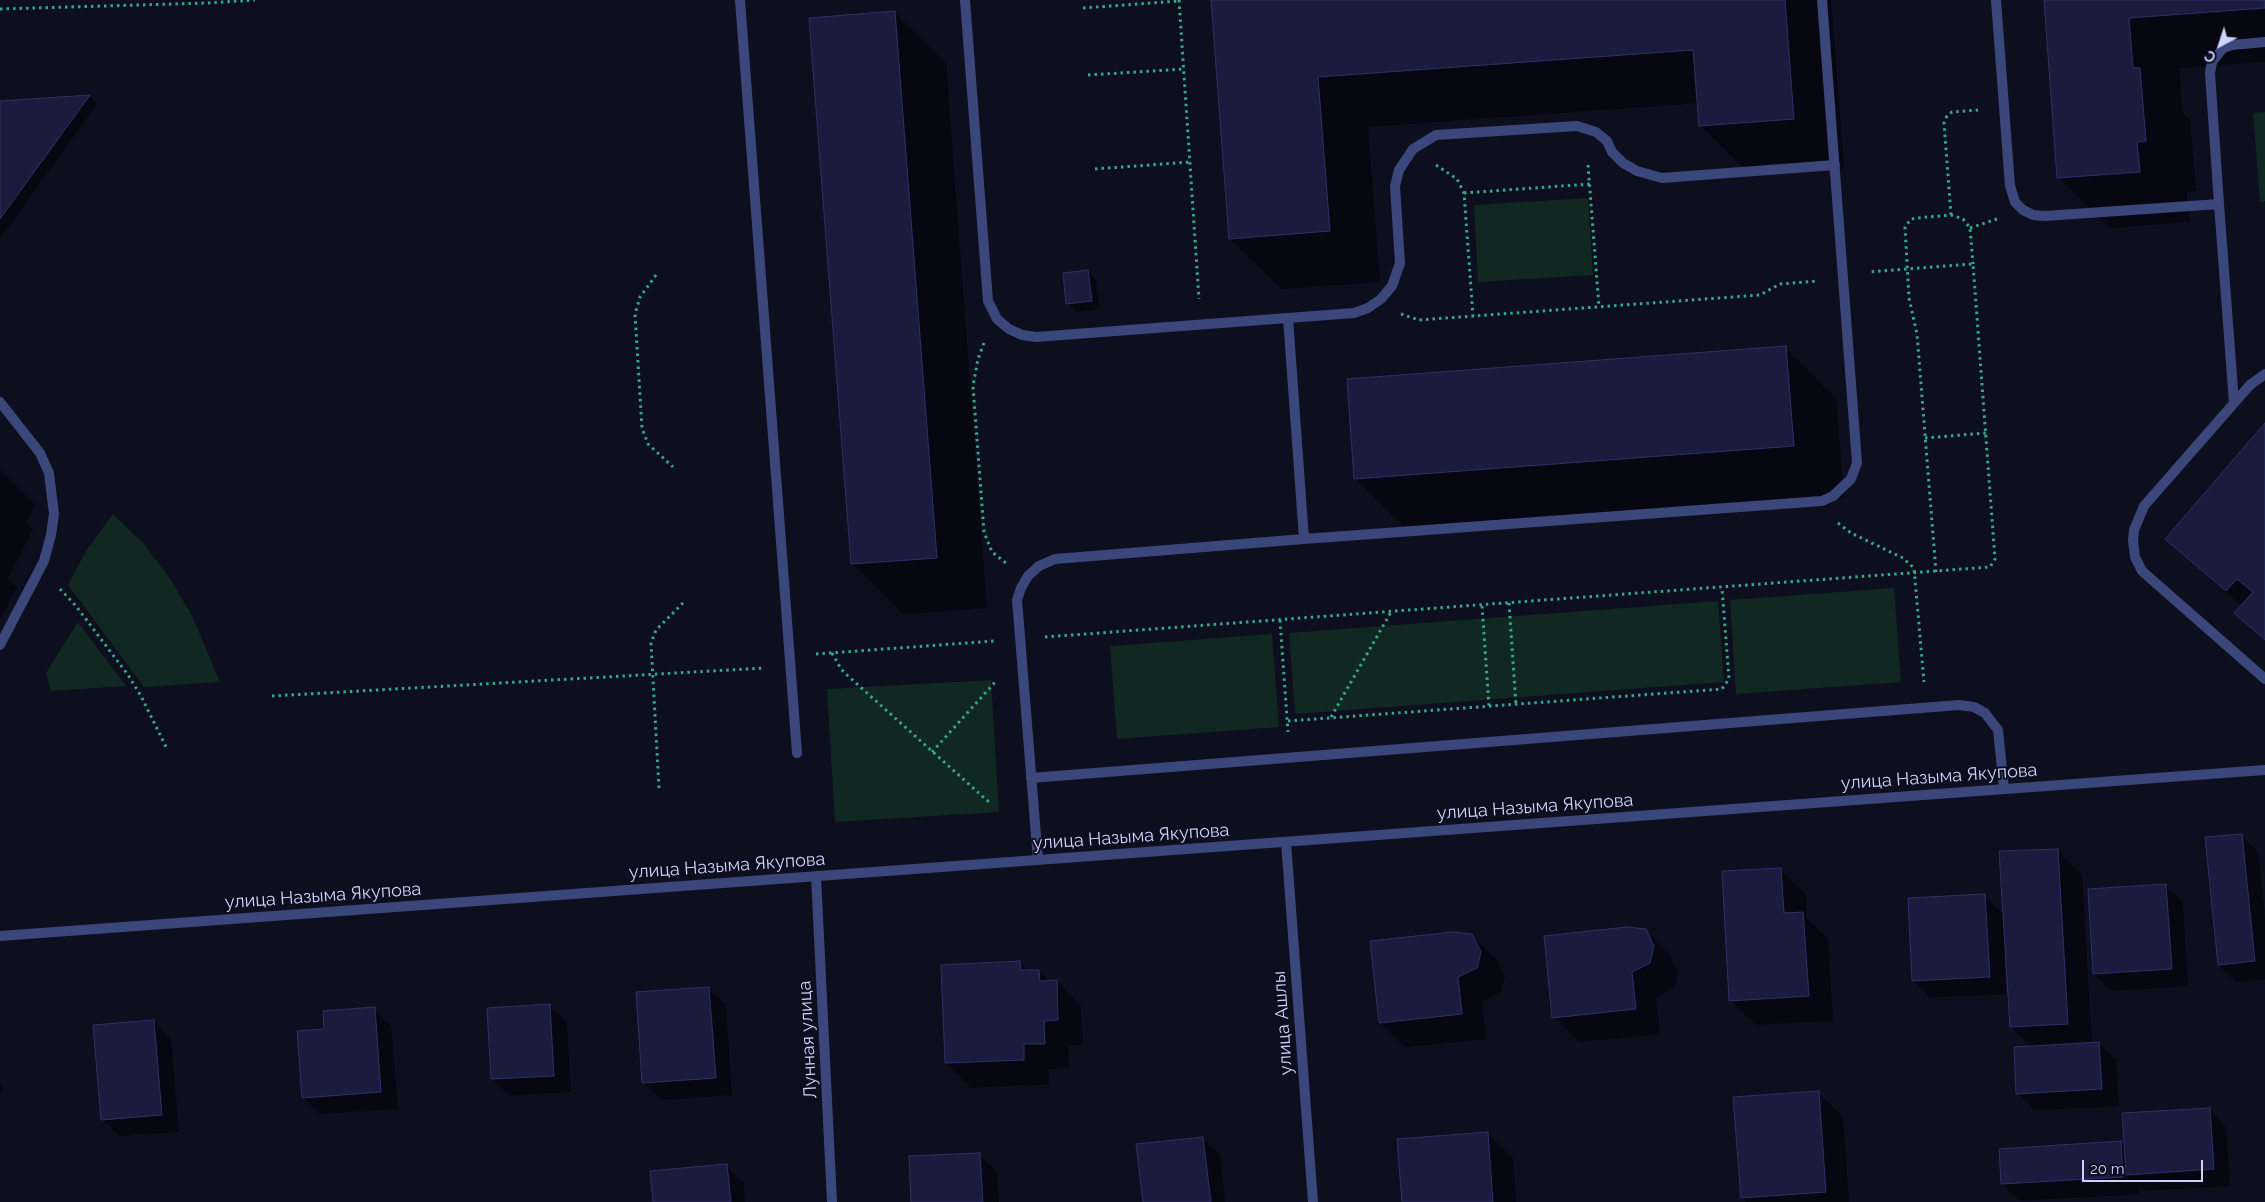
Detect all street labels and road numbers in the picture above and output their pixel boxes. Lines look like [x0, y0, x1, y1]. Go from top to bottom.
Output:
street label: улица Назыма Якупова [1840, 759, 2038, 795]
street label: улица Назыма Якупова [1436, 789, 1634, 825]
street label: улица Назыма Якупова [1032, 819, 1230, 855]
street label: улица Назыма Якупова [628, 848, 826, 884]
street label: улица Назыма Якупова [224, 878, 422, 914]
street label: улица Ашлы [1269, 970, 1297, 1076]
street label: Лунная улица [794, 980, 822, 1100]

